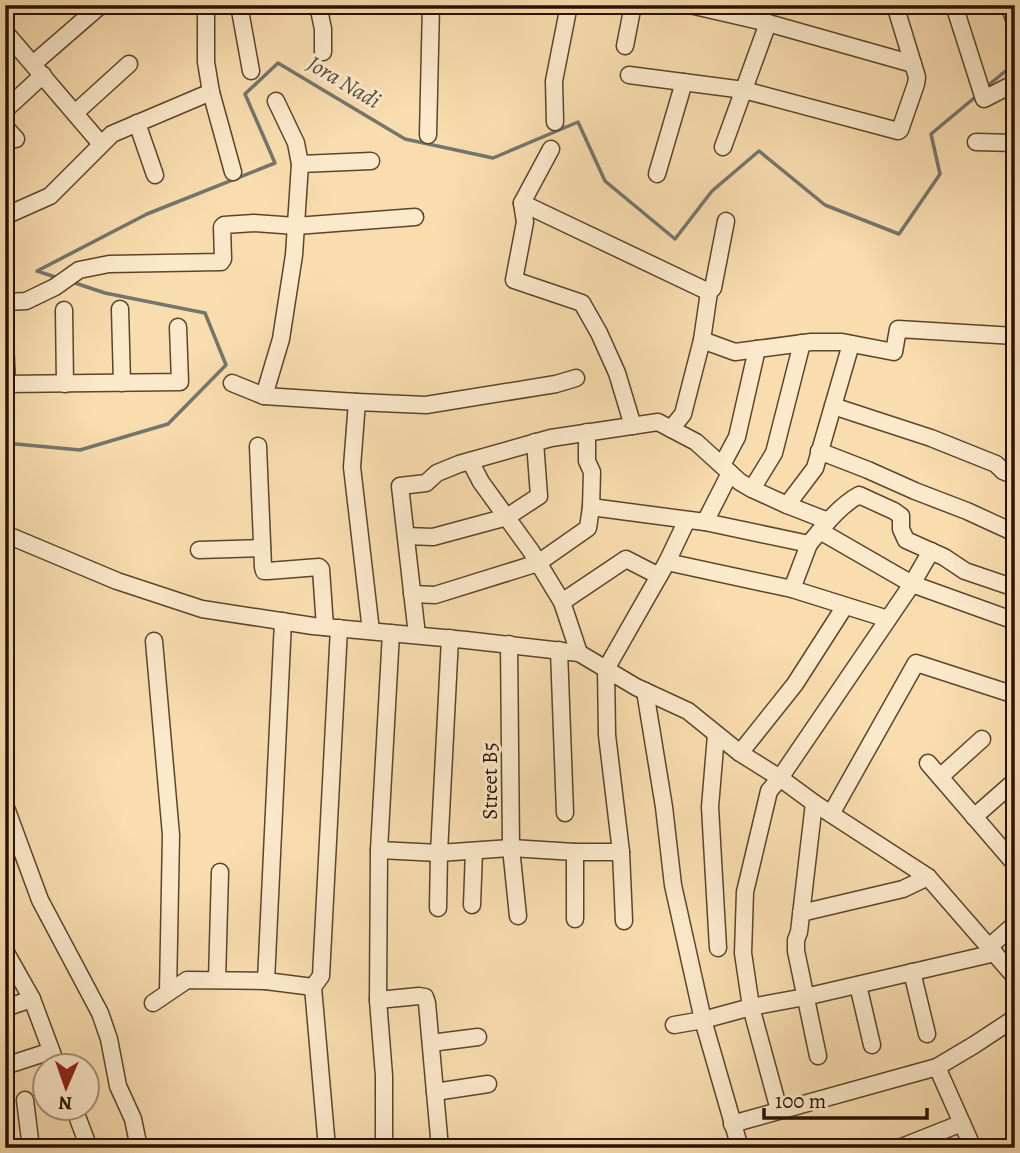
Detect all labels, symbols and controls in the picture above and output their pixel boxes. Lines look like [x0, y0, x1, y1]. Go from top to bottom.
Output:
water label: Jora Nadi [301, 47, 387, 116]
street label: Street B5 [476, 742, 504, 820]
north arrow [32, 1052, 102, 1122]
scale bar [764, 1076, 927, 1120]
text: 100 m [775, 1087, 826, 1115]
text: N [58, 1090, 73, 1116]

